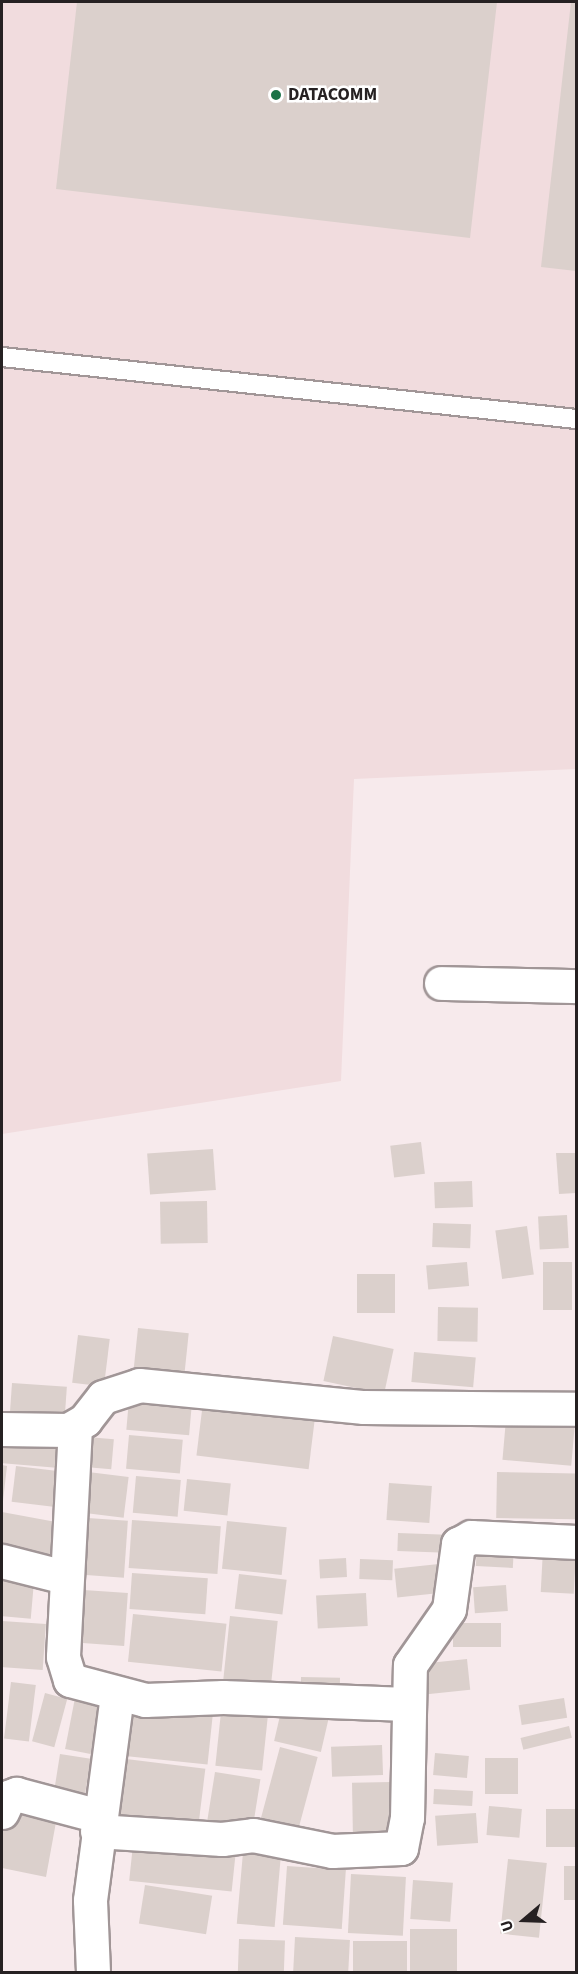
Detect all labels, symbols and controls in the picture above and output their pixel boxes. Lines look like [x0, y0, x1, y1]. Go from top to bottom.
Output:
place label: DATACOMM [288, 84, 377, 106]
marker: DATACOMM [269, 88, 283, 102]
north arrow [494, 1890, 554, 1950]
text: U [495, 1917, 519, 1934]

